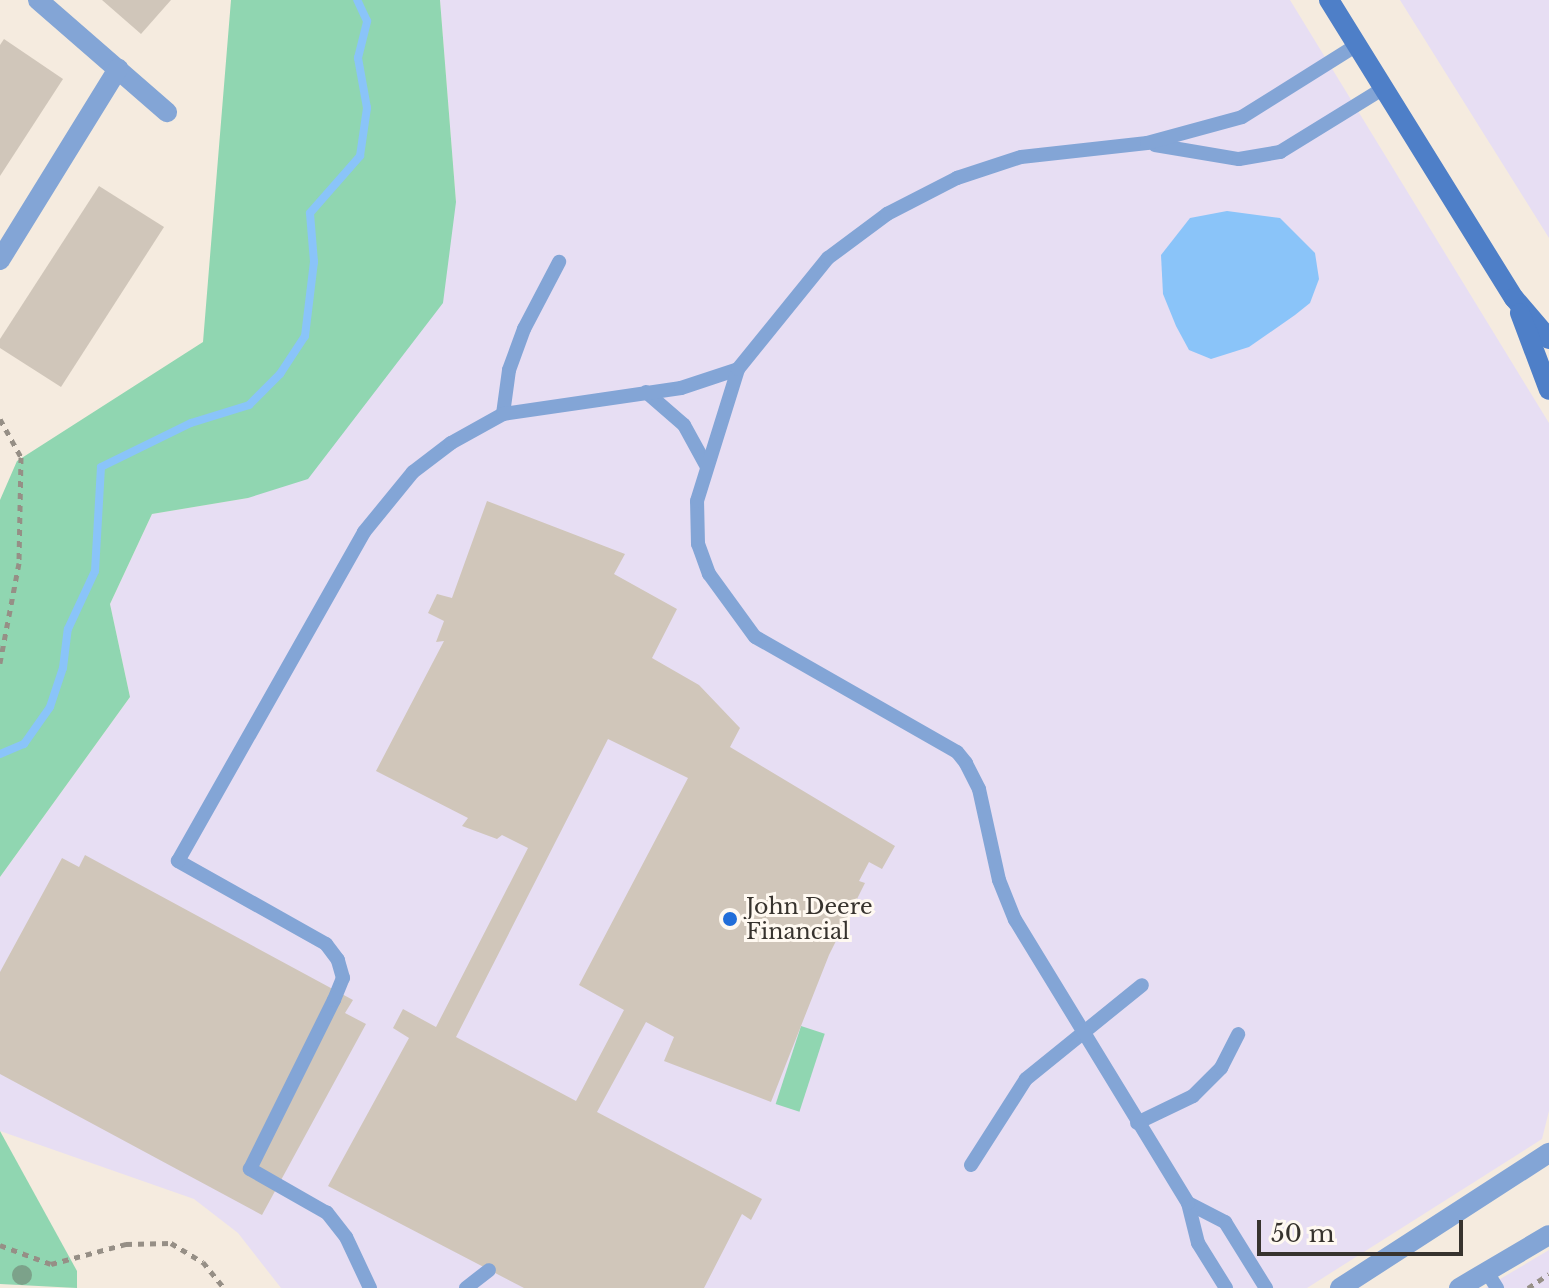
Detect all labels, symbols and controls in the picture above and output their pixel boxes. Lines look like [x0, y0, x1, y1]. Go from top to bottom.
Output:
place label: John Deere Financial [746, 893, 873, 944]
marker: John Deere Financial [721, 910, 739, 928]
scale bar [1261, 1204, 1467, 1254]
text: 50 m [1271, 1219, 1334, 1248]

